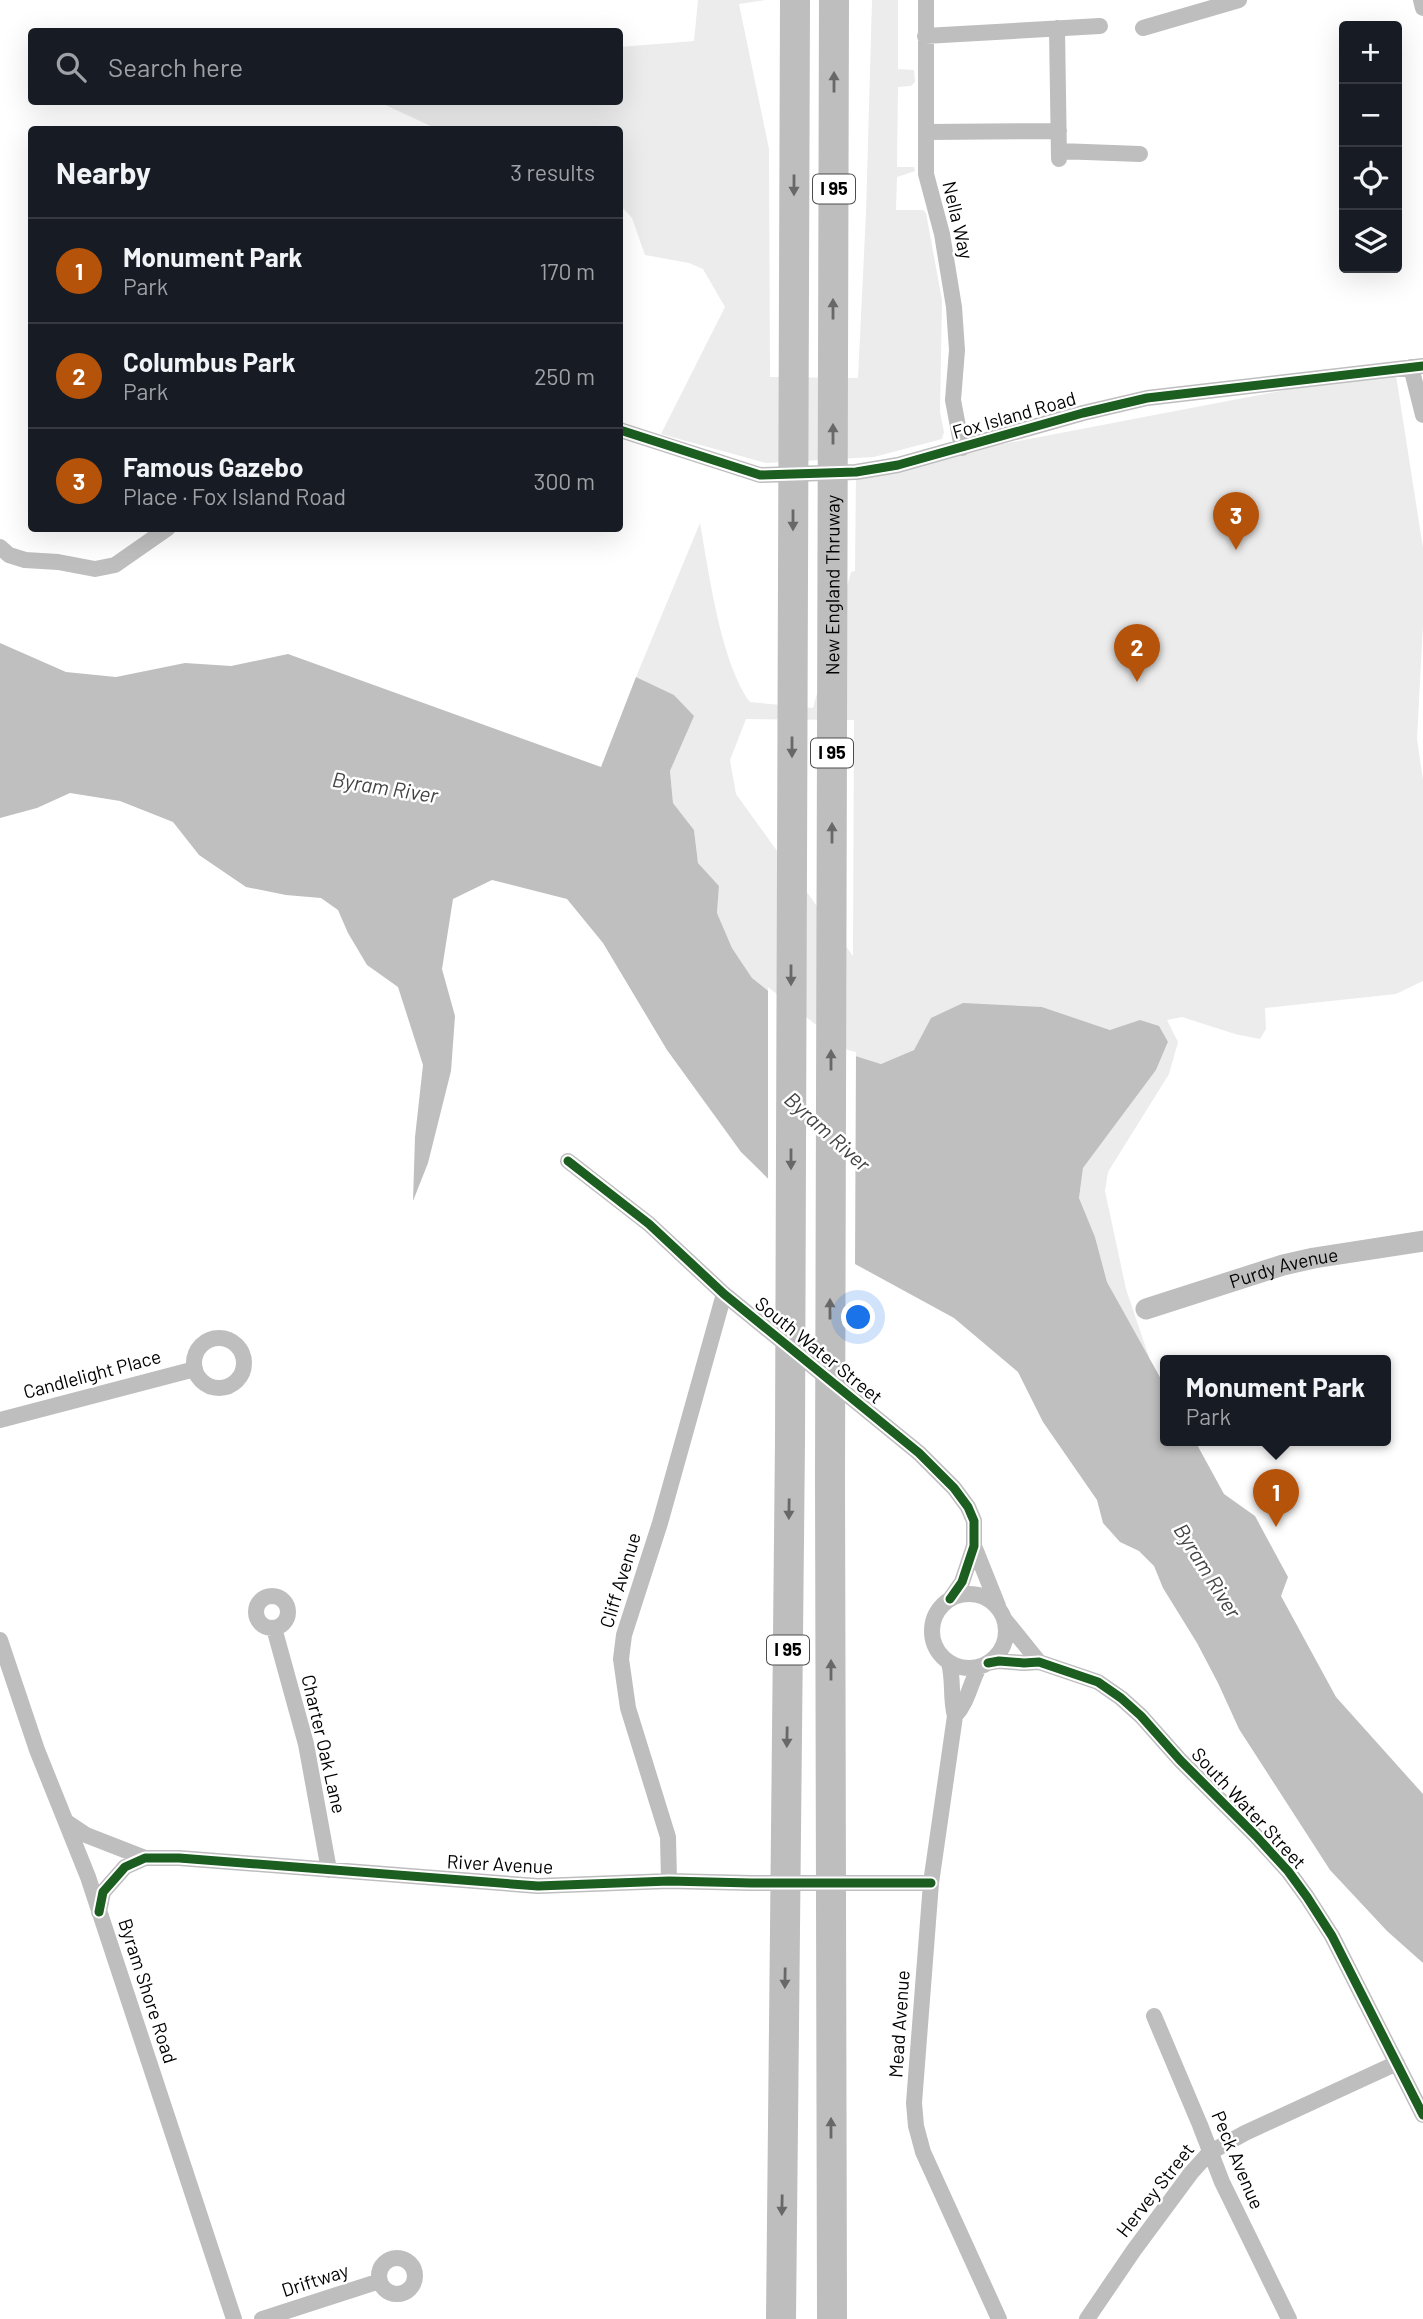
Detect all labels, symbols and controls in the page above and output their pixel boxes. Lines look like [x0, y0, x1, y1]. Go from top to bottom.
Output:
map controls [1339, 21, 1402, 273]
button: + [1339, 21, 1402, 84]
search box [28, 28, 623, 105]
icon: search [52, 48, 90, 86]
text: Search here [108, 51, 243, 82]
one-way arrow [828, 71, 840, 93]
button: − [1339, 84, 1402, 147]
button: locate [1339, 147, 1402, 210]
text: Nearby [56, 154, 151, 190]
text: 3 results [510, 158, 595, 186]
road number: I 95 [813, 174, 855, 204]
one-way arrow [788, 175, 800, 197]
street label: Nella Way [938, 179, 979, 261]
button: layers [1339, 210, 1402, 273]
text: Monument Park [123, 241, 302, 272]
text: 1 [75, 257, 83, 285]
text: 170 m [539, 257, 595, 285]
text: Park [123, 272, 168, 300]
one-way arrow [827, 298, 839, 320]
text: Columbus Park [123, 346, 295, 377]
text: 2 [73, 362, 85, 390]
text: 250 m [534, 362, 595, 390]
text: Park [123, 377, 168, 405]
street label: Fox Island Road [949, 386, 1078, 443]
one-way arrow [827, 423, 839, 445]
text: Famous Gazebo [123, 451, 303, 482]
text: 3 [73, 467, 85, 495]
text: 300 m [534, 467, 595, 495]
text: Place · Fox Island Road [123, 482, 346, 510]
pin: 3 [1213, 492, 1259, 550]
street label: New England Thruway [820, 494, 844, 675]
one-way arrow [787, 509, 799, 531]
pin: 2 [1114, 624, 1160, 682]
one-way arrow [786, 736, 798, 758]
road number: I 95 [811, 738, 853, 768]
water label: Byram River [331, 766, 440, 807]
one-way arrow [826, 822, 837, 844]
one-way arrow [785, 964, 797, 986]
one-way arrow [825, 1049, 837, 1071]
water label: Byram River [780, 1086, 876, 1176]
one-way arrow [785, 1148, 797, 1170]
street label: Purdy Avenue [1226, 1242, 1340, 1293]
street label: South Water Street [751, 1291, 888, 1408]
one-way arrow [824, 1298, 836, 1320]
your location [841, 1300, 875, 1334]
street label: Candlelight Place [20, 1344, 163, 1403]
popup [1160, 1355, 1391, 1446]
text: Monument Park [1186, 1371, 1365, 1402]
text: Park [1186, 1402, 1231, 1430]
pin: 1 [1253, 1469, 1299, 1527]
one-way arrow [783, 1498, 795, 1520]
water label: Byram River [1169, 1518, 1247, 1622]
street label: Cliff Avenue [594, 1529, 645, 1630]
road number: I 95 [767, 1636, 809, 1665]
one-way arrow [825, 1659, 837, 1681]
street label: Charter Oak Lane [297, 1672, 352, 1815]
one-way arrow [781, 1726, 793, 1748]
street label: South Water Street [1187, 1742, 1311, 1873]
street label: River Avenue [446, 1849, 554, 1878]
street label: Byram Shore Road [114, 1916, 183, 2066]
one-way arrow [779, 1967, 791, 1989]
street label: Mead Avenue [883, 1969, 914, 2079]
street label: Peck Avenue [1207, 2107, 1269, 2212]
one-way arrow [825, 2117, 837, 2139]
street label: Hervey Street [1111, 2138, 1198, 2241]
one-way arrow [776, 2194, 788, 2216]
street label: Driftway [278, 2258, 351, 2301]

